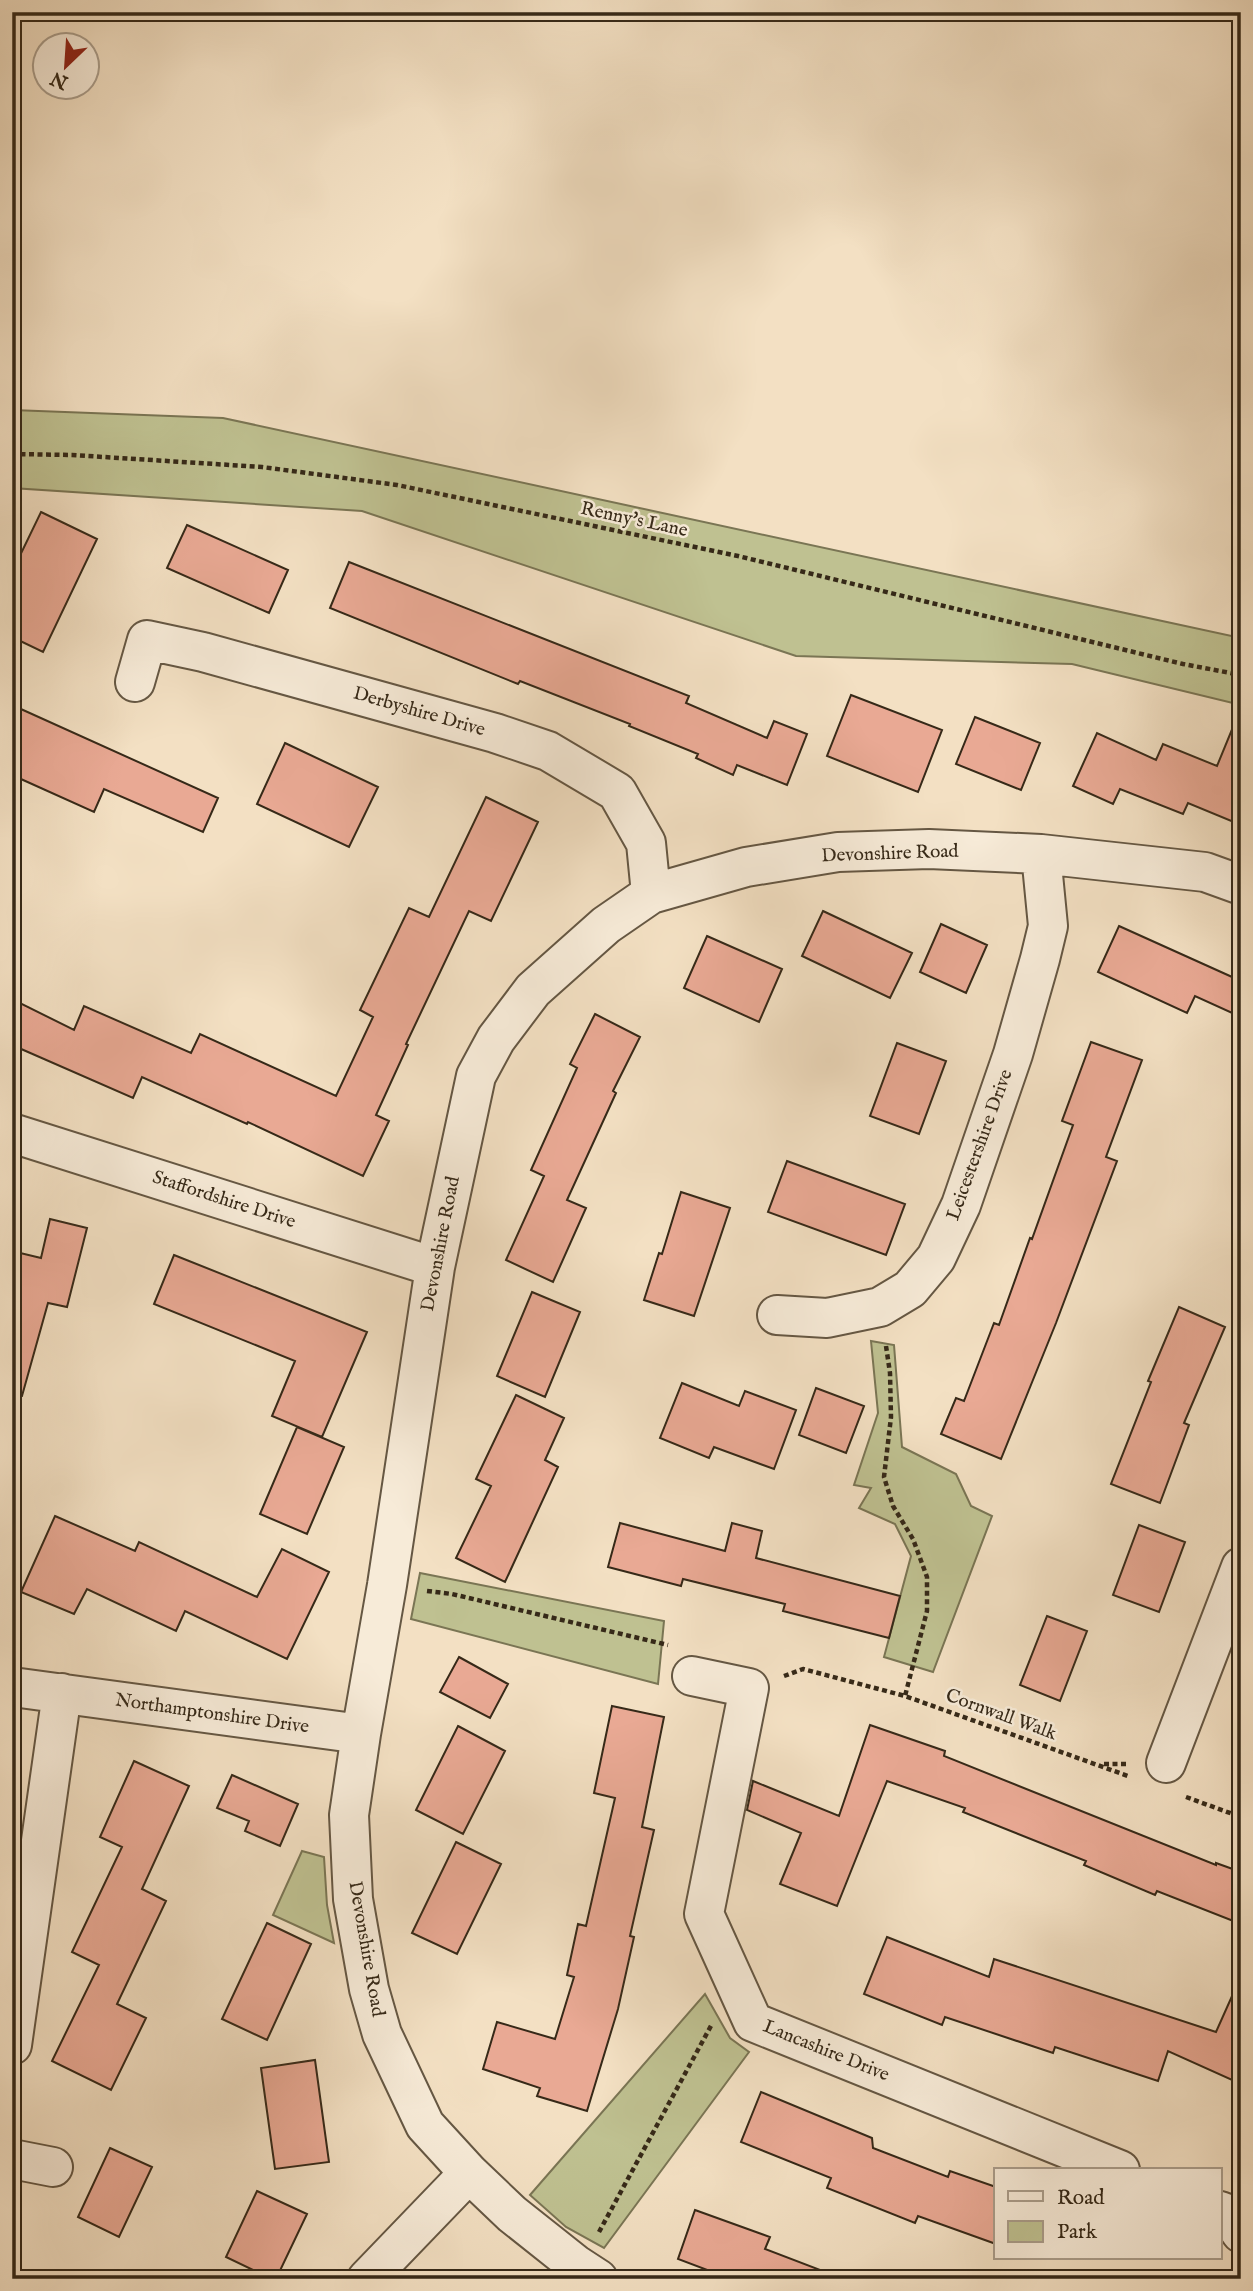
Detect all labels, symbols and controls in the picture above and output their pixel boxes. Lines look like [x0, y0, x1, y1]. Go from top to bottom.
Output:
north arrow [32, 32, 102, 102]
text: N [47, 65, 73, 94]
street label: Renny's Lane [578, 497, 690, 543]
street label: Derbyshire Drive [350, 682, 488, 742]
street label: Devonshire Road [821, 840, 960, 868]
street label: Leicestershire Drive [942, 1066, 1019, 1224]
street label: Staffordshire Drive [149, 1166, 299, 1235]
street label: Devonshire Road [416, 1174, 466, 1314]
street label: Cornwall Walk [942, 1684, 1061, 1746]
street label: Northamptonshire Drive [113, 1689, 311, 1740]
street label: Devonshire Road [342, 1879, 390, 2019]
street label: Lancashire Drive [759, 2015, 893, 2087]
legend [994, 2168, 1222, 2260]
text: Road [1057, 2185, 1105, 2212]
text: Park [1057, 2219, 1098, 2246]

